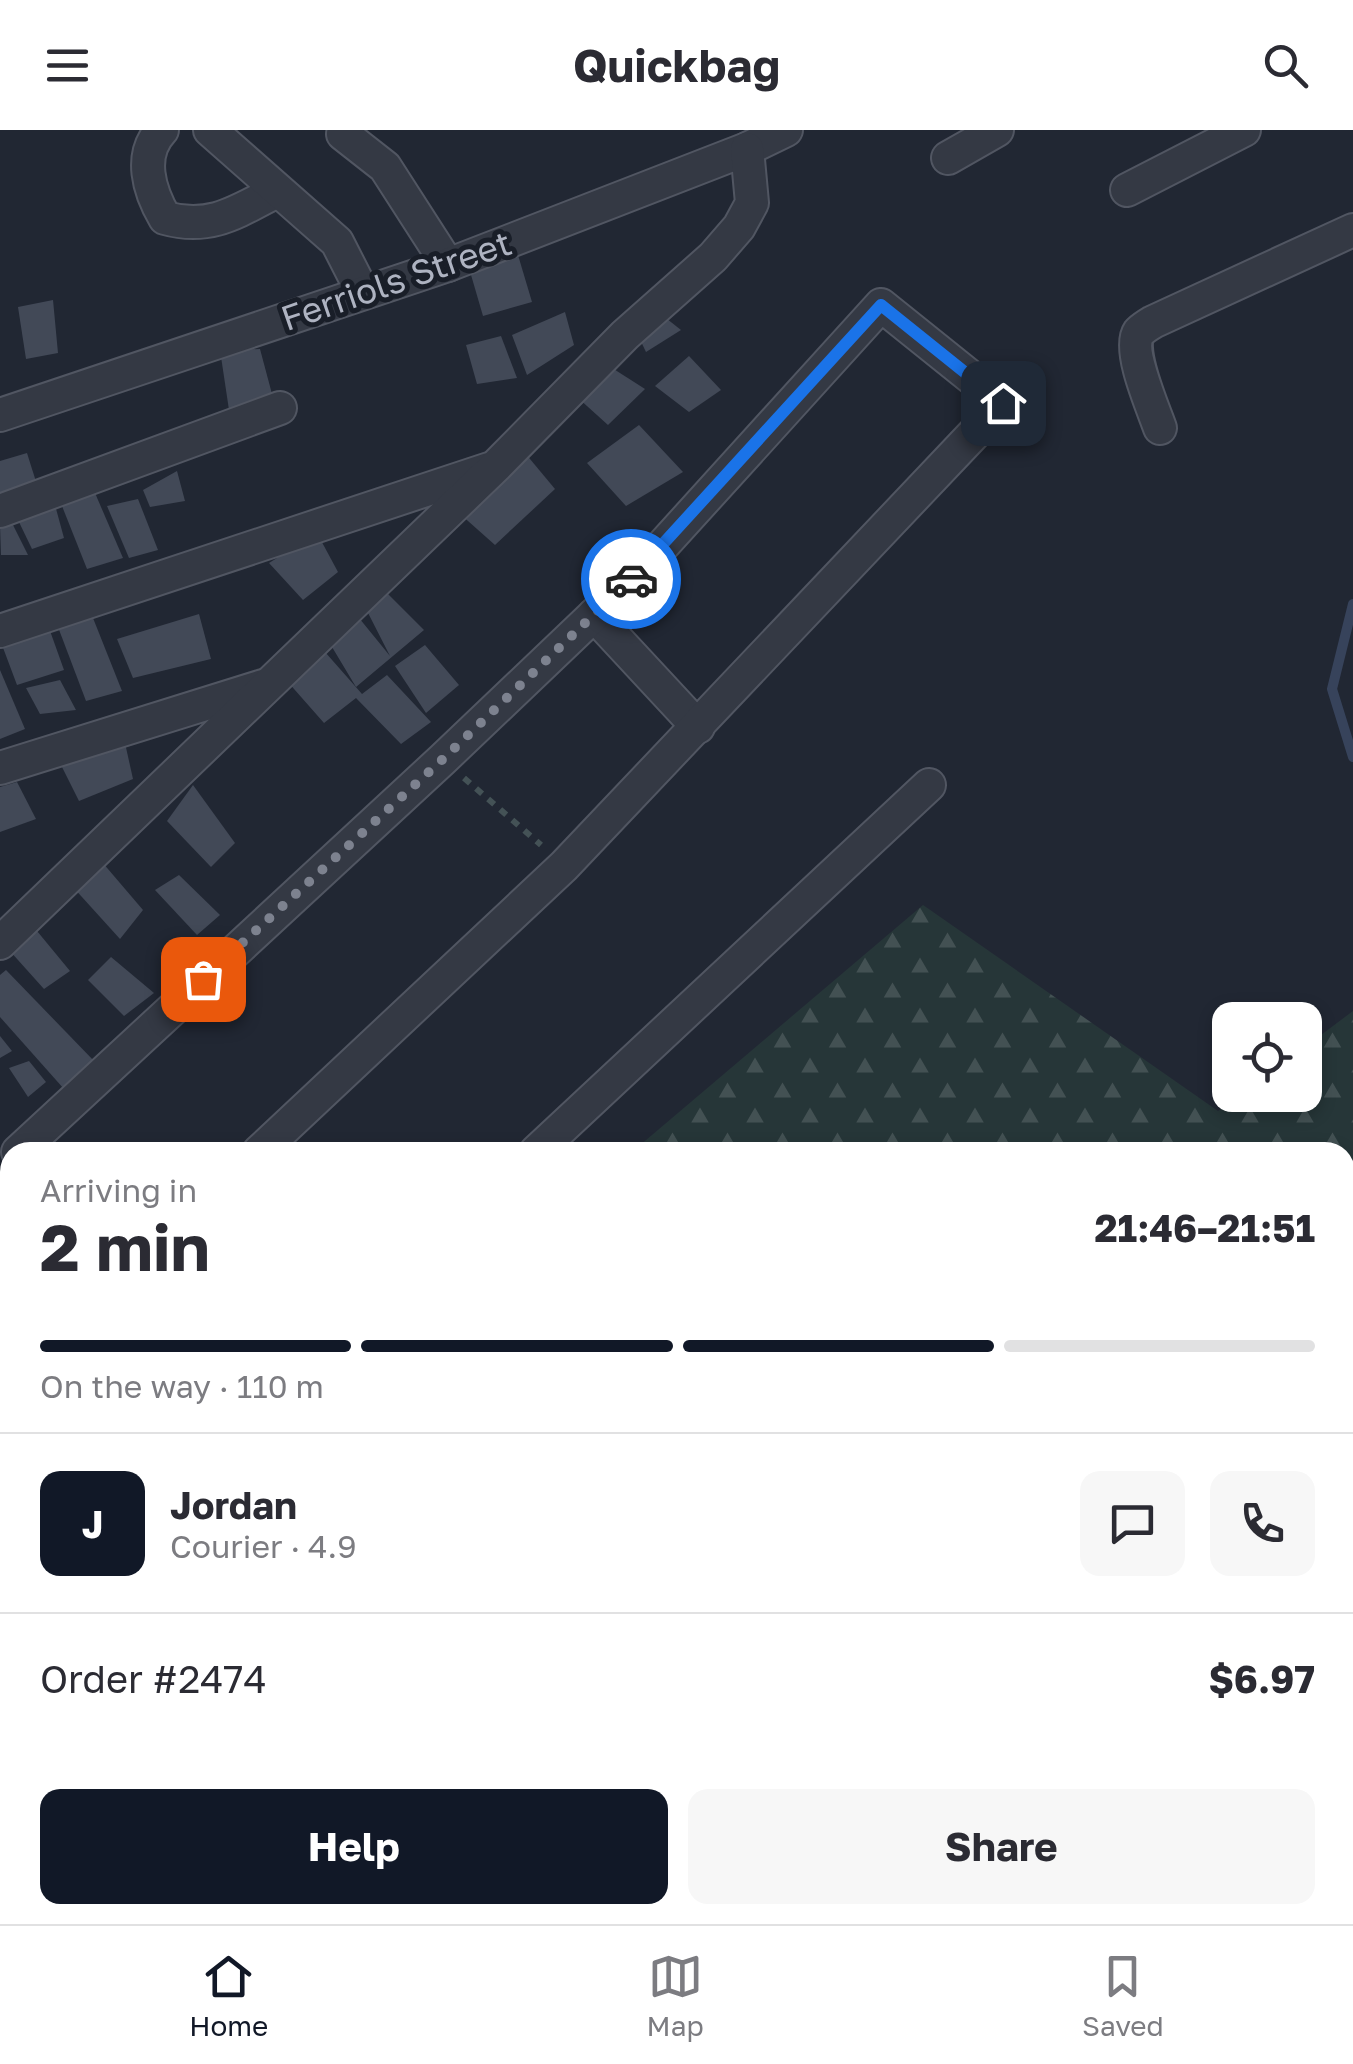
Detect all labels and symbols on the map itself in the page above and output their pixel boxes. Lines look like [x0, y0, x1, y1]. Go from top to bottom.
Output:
street label: Ferriols Street [275, 221, 517, 339]
pin [961, 361, 1046, 446]
courier [581, 529, 681, 629]
pin [161, 937, 246, 1022]

